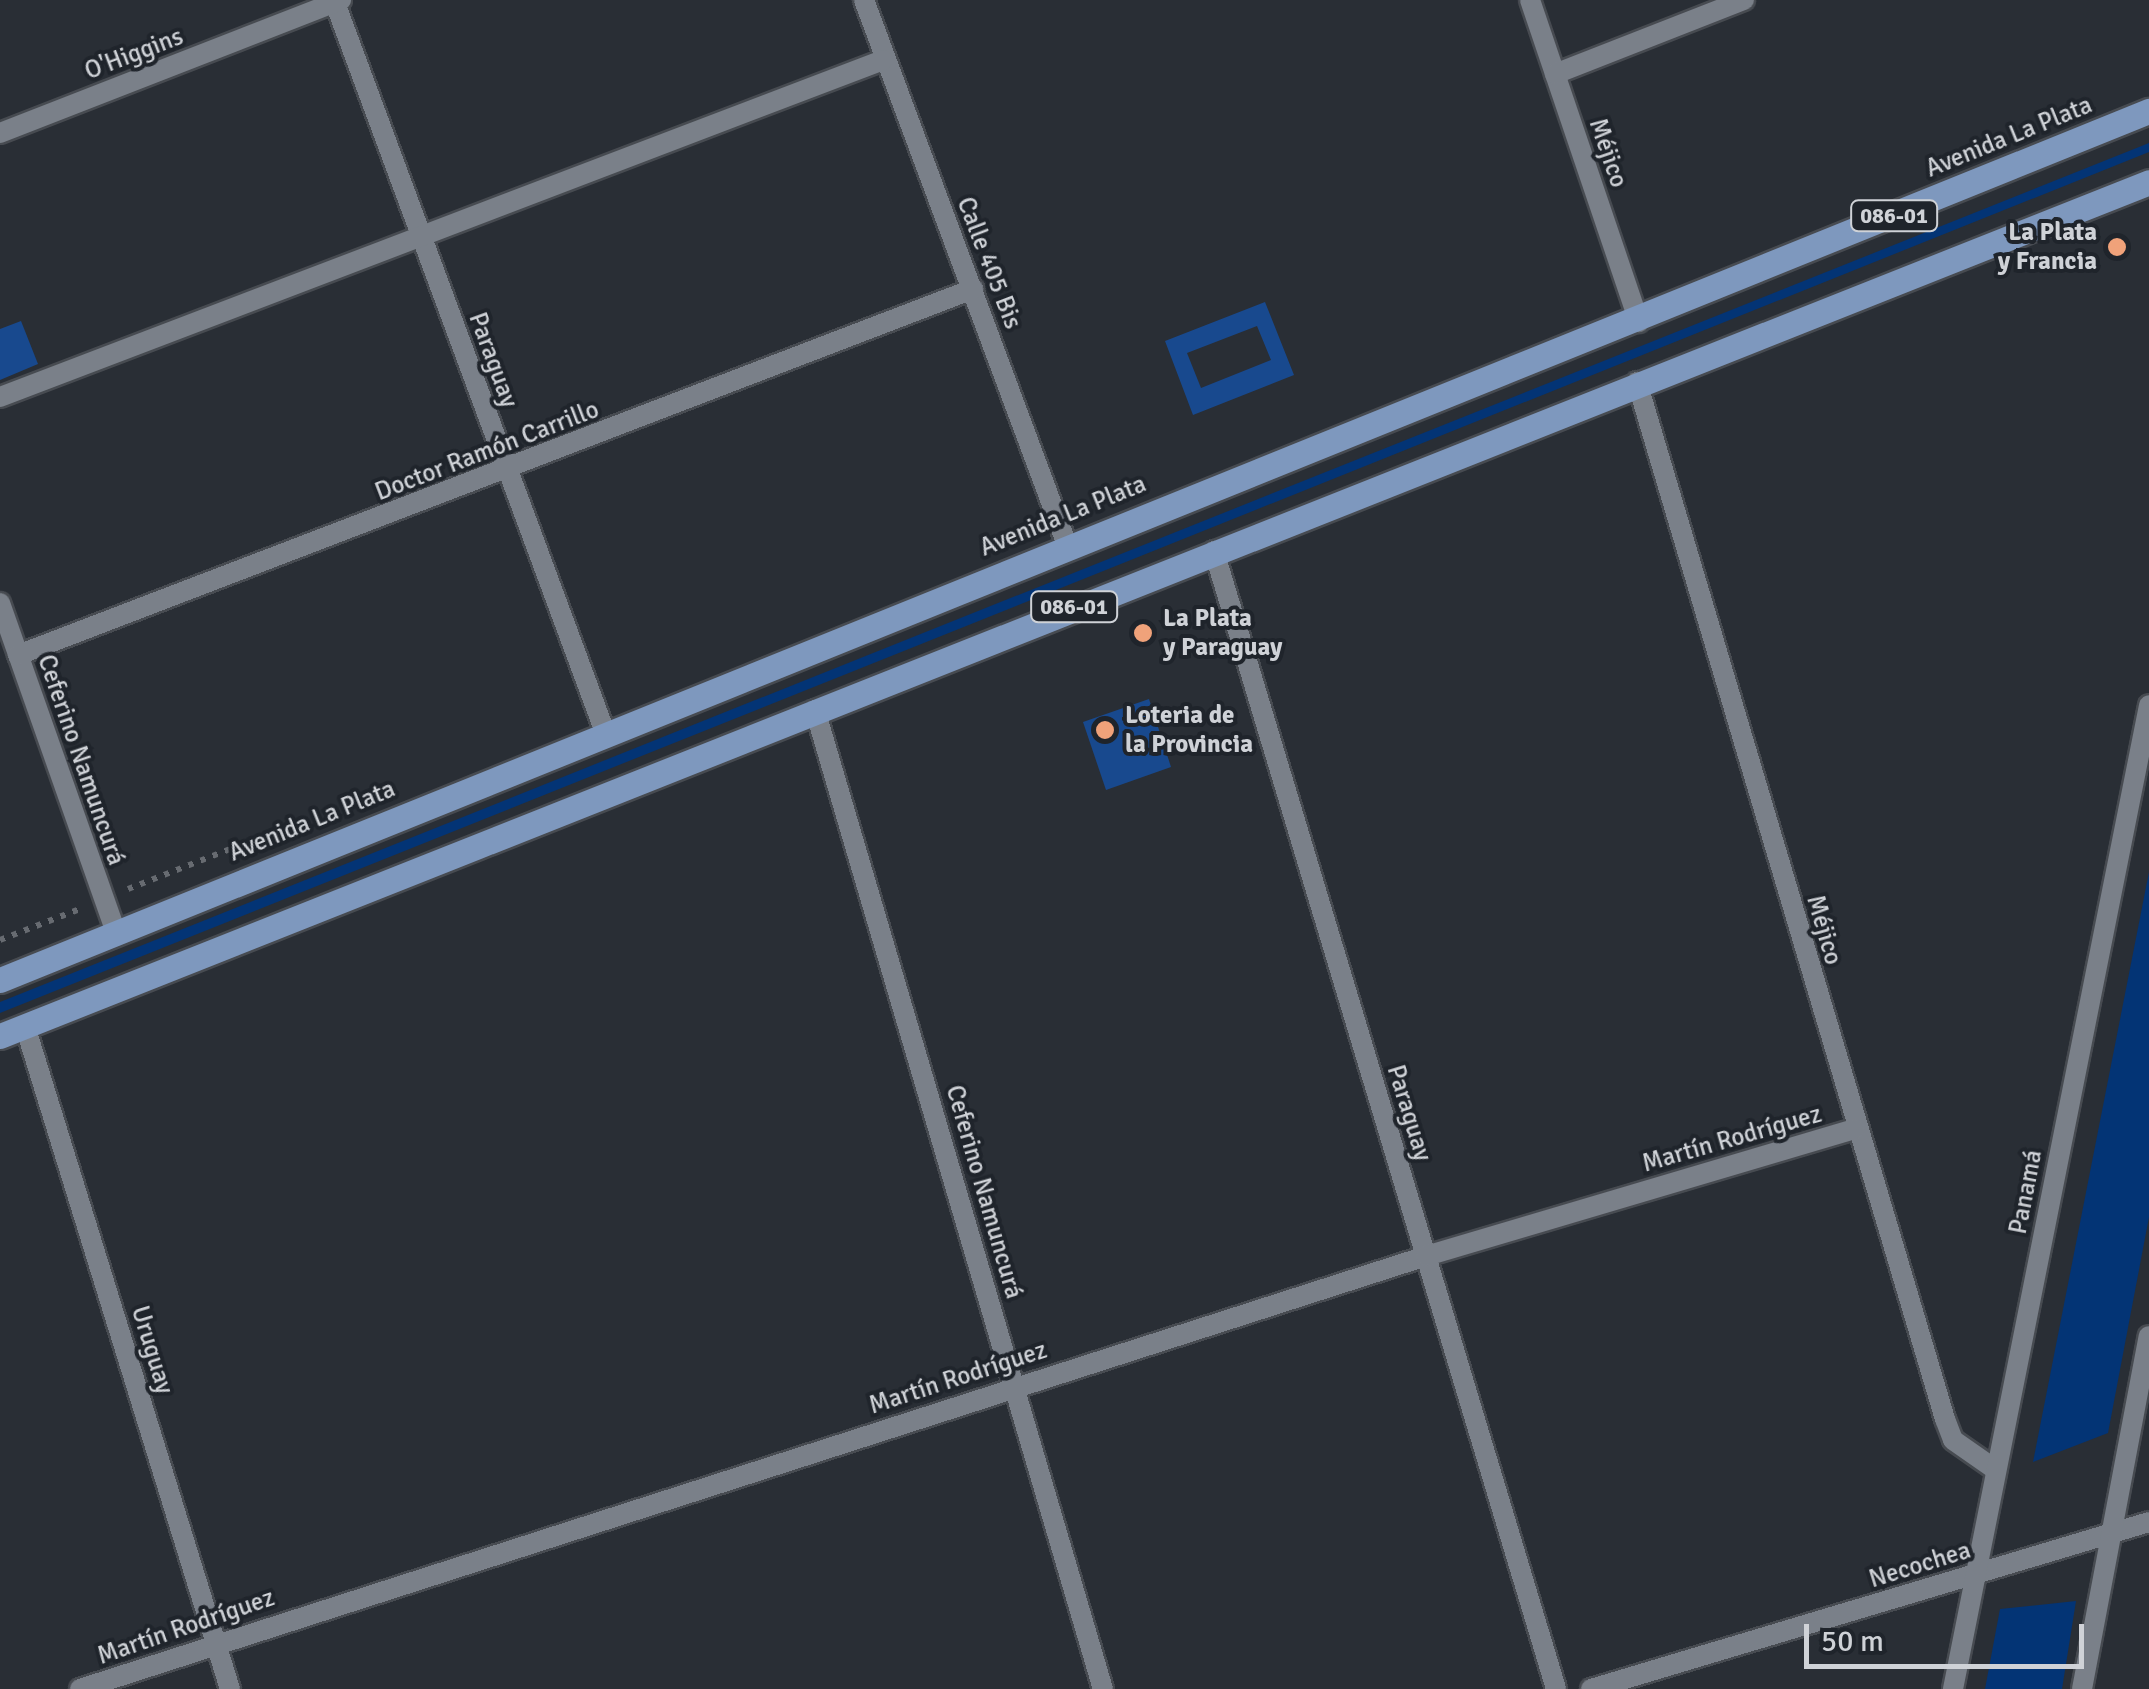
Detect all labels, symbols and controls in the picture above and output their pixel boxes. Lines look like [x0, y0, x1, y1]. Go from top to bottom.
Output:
street label: O'Higgins [81, 22, 187, 86]
street label: Avenida La Plata [1921, 90, 2097, 184]
street label: Méjico [1582, 115, 1634, 191]
street label: Calle 405 Bis [950, 193, 1028, 333]
road number: 086-01 [1849, 199, 1939, 233]
place label: La Plata y Francia [1998, 218, 2097, 277]
marker: La Plata y Francia [2106, 236, 2128, 258]
street label: Paraguay [462, 308, 524, 412]
street label: Doctor Ramón Carrillo [371, 395, 603, 507]
street label: Avenida La Plata [975, 469, 1151, 563]
road number: 086-01 [1029, 590, 1119, 624]
place label: La Plata y Paraguay [1163, 604, 1282, 663]
marker: La Plata y Paraguay [1132, 622, 1154, 644]
street label: Ceferino Namuncurá [31, 651, 131, 869]
place label: Loteria de la Provincia [1125, 701, 1253, 760]
marker: Loteria de la Provincia [1094, 719, 1116, 741]
street label: Avenida La Plata [224, 774, 400, 868]
street label: Méjico [1800, 892, 1848, 968]
street label: Paraguay [1380, 1061, 1438, 1165]
street label: Ceferino Namuncurá [939, 1082, 1029, 1302]
street label: Martín Rodríguez [1639, 1099, 1825, 1179]
street label: Panamá [2003, 1147, 2049, 1237]
street label: Uruguay [124, 1302, 180, 1398]
street label: Martín Rodríguez [865, 1335, 1051, 1421]
street label: Necochea [1866, 1535, 1974, 1595]
street label: Martín Rodríguez [94, 1583, 278, 1671]
scale bar [1809, 1604, 2089, 1666]
text: 50 m [1821, 1623, 1884, 1660]

